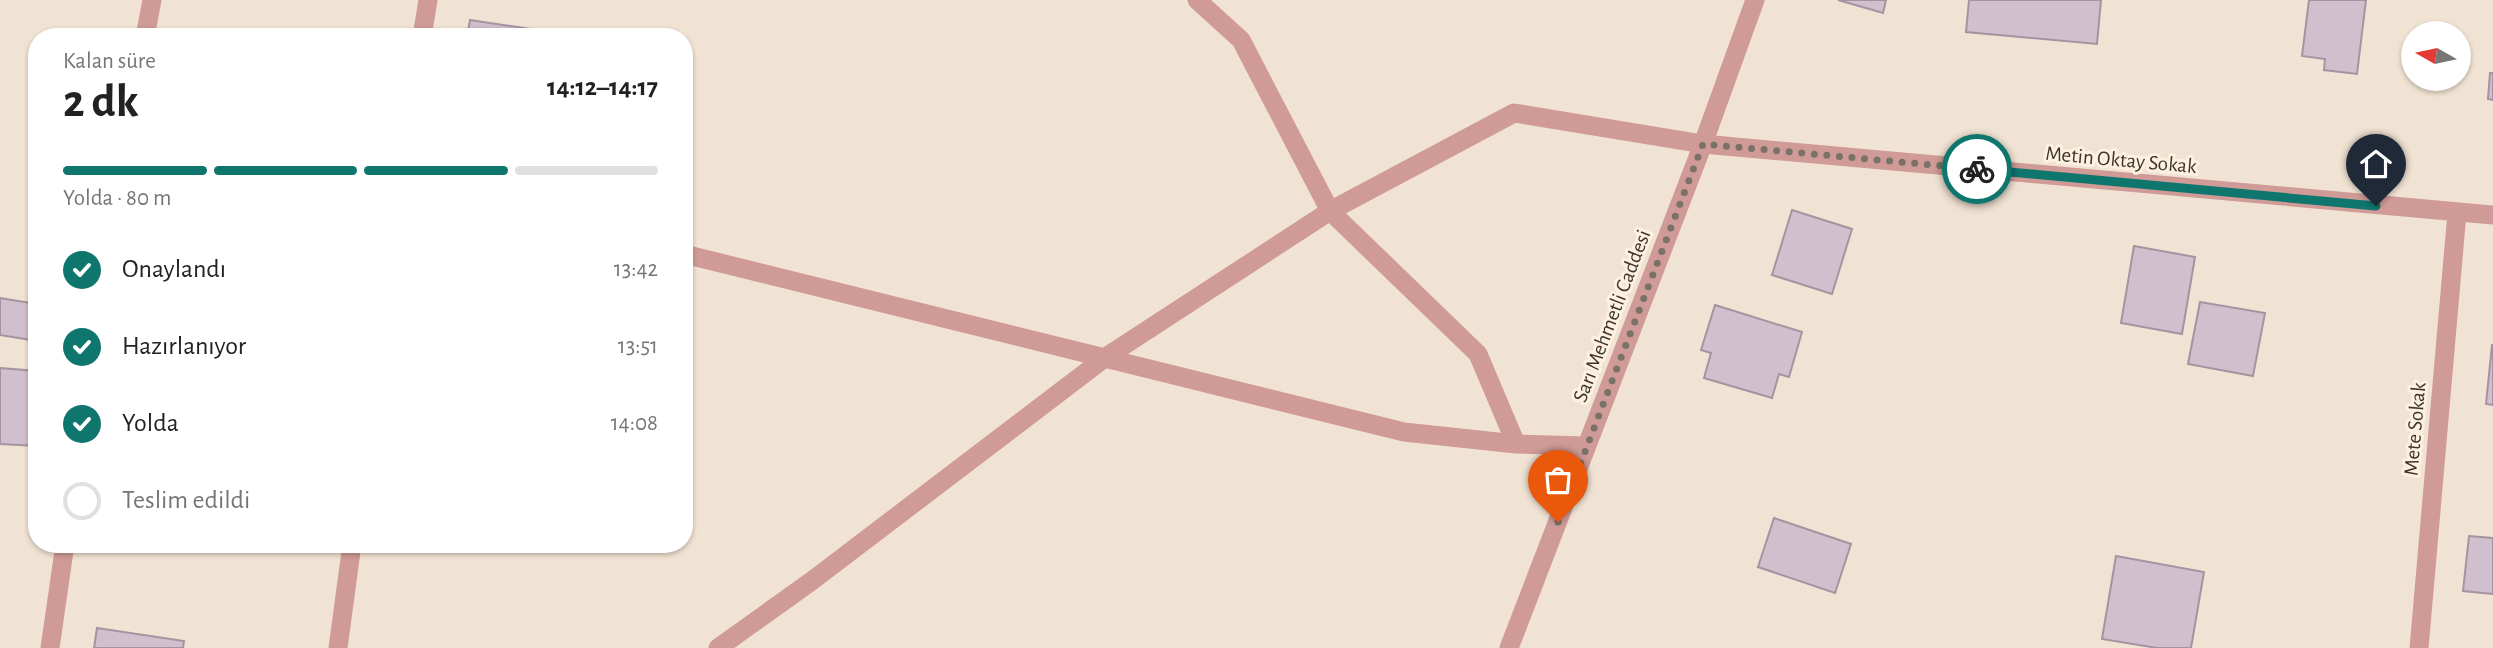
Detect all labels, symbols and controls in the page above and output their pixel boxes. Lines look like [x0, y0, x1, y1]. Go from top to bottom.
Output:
north arrow [2401, 21, 2471, 91]
map controls [2401, 21, 2471, 91]
text: Kalan süre [63, 50, 156, 73]
text: 14:12–14:17 [547, 74, 658, 100]
text: 2 dk [63, 79, 139, 125]
courier [1942, 134, 2012, 204]
pin [2346, 134, 2406, 206]
street label: Metin Oktay Sokak [2045, 143, 2198, 177]
icon: home [2357, 145, 2395, 183]
icon: bike [1958, 150, 1996, 188]
text: Yolda · 80 m [63, 187, 171, 210]
street label: Sarı Mehmetli Caddesi [1569, 227, 1655, 405]
icon: check [63, 251, 101, 289]
text: Onaylandı [122, 256, 226, 282]
text: 13:42 [614, 258, 658, 281]
icon: check [63, 328, 101, 366]
text: Hazırlanıyor [122, 333, 246, 359]
text: 13:51 [618, 335, 658, 358]
street label: Mete Sokak [2400, 381, 2430, 477]
icon: check [63, 405, 101, 443]
text: Yolda [122, 410, 179, 436]
text: 14:08 [611, 412, 658, 435]
pin [1528, 450, 1588, 522]
icon: bag [1539, 461, 1577, 499]
text: Teslim edildi [122, 487, 250, 513]

